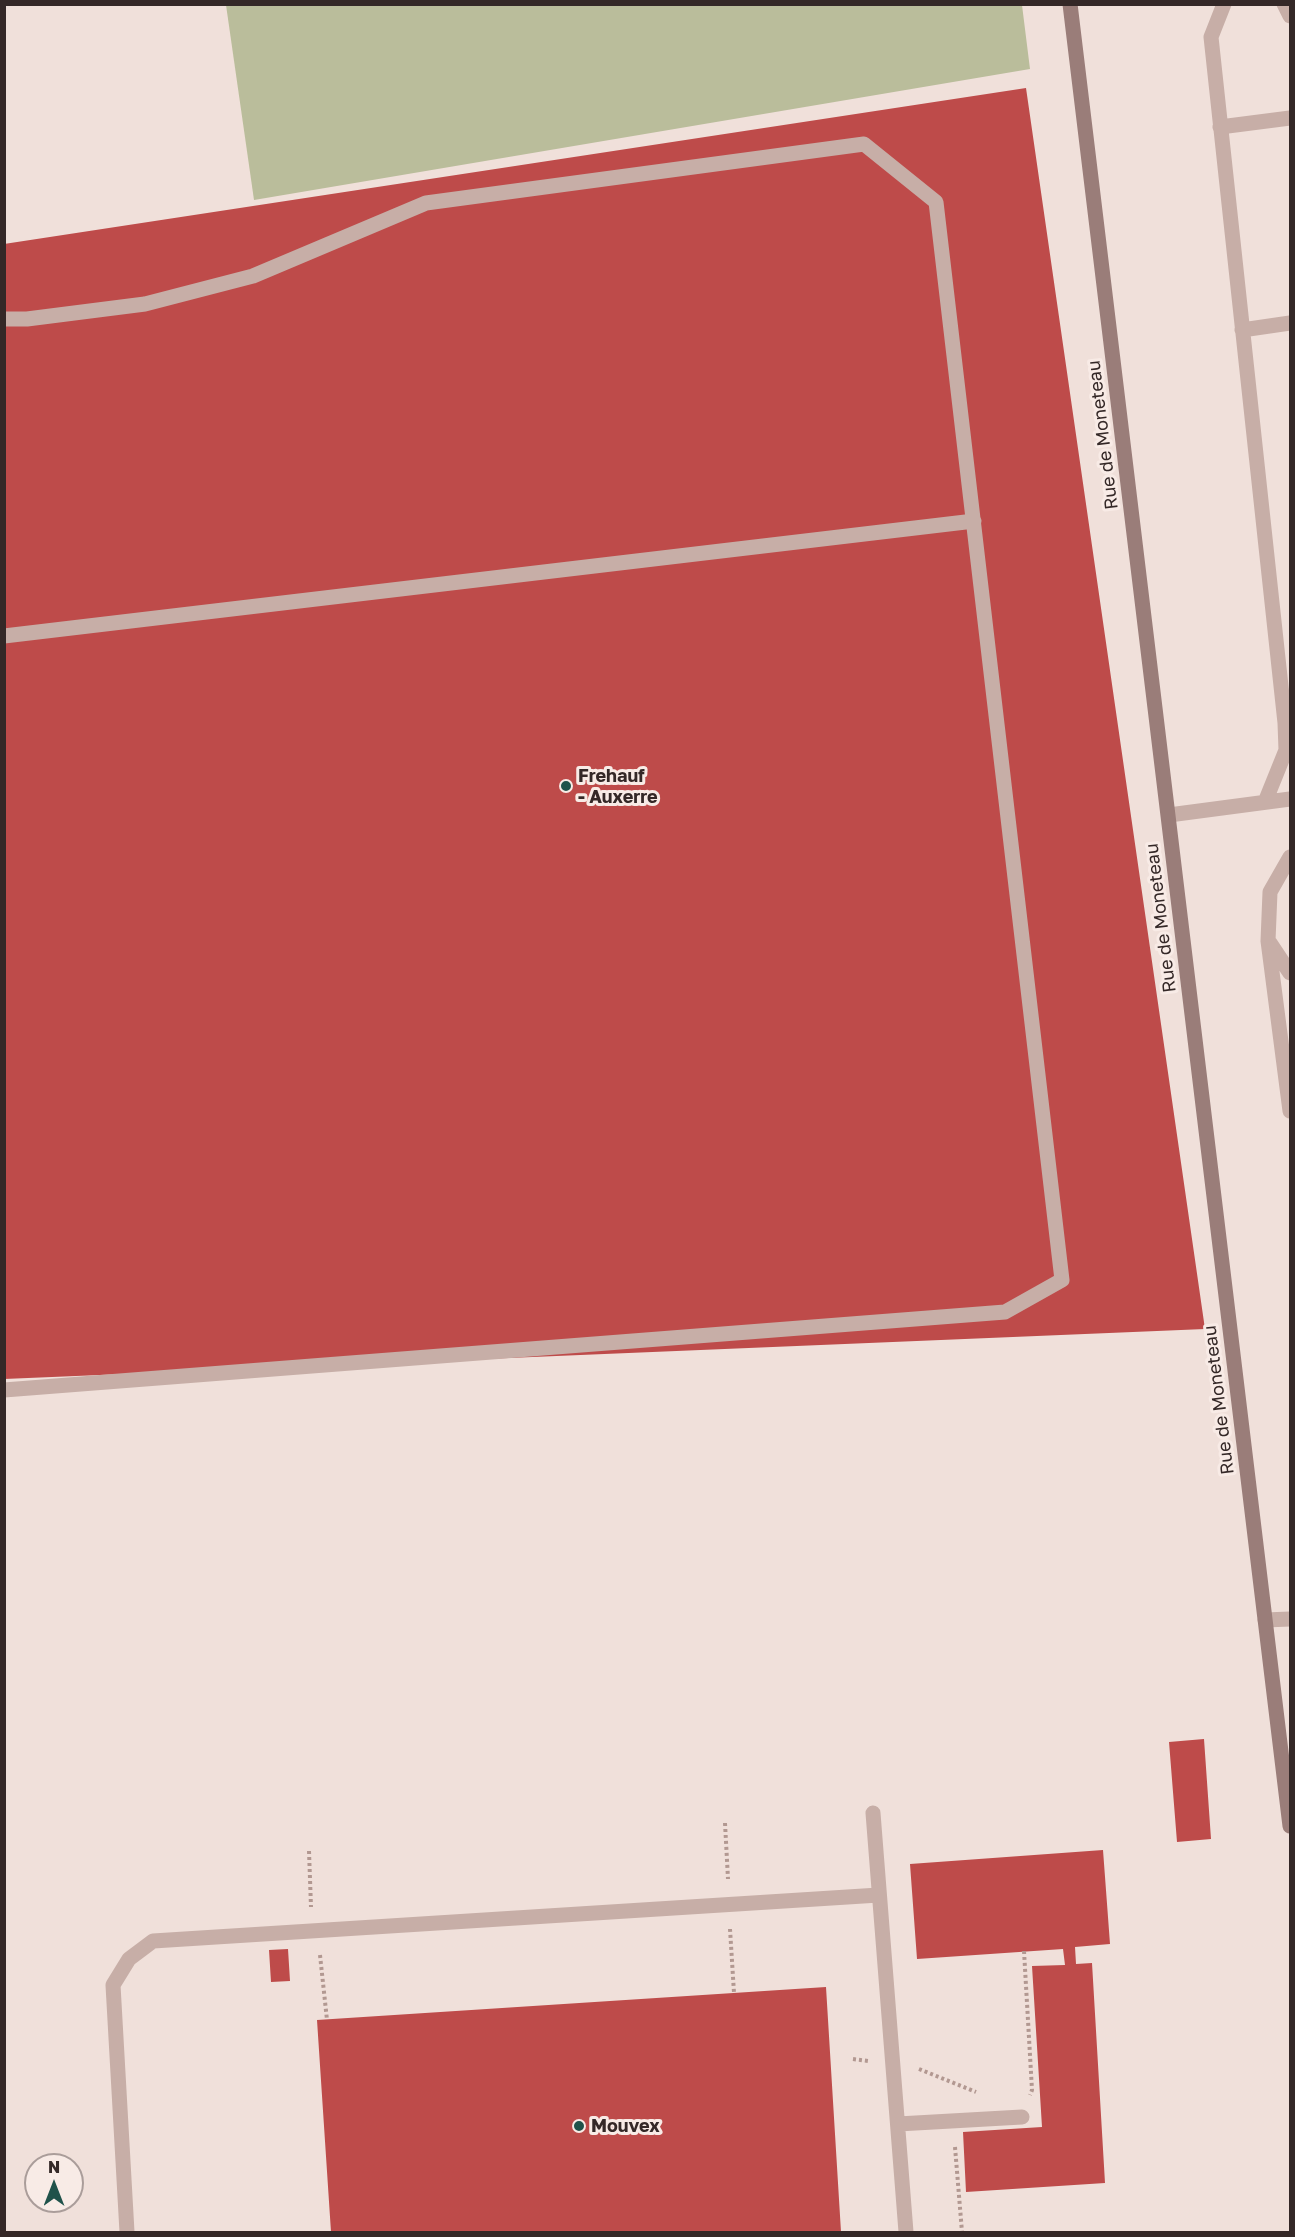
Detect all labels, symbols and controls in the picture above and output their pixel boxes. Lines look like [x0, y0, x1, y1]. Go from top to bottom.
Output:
street label: Rue de Moneteau [1083, 359, 1123, 511]
place label: Frehauf - Auxerre [578, 765, 658, 808]
marker: Frehauf - Auxerre [559, 779, 573, 793]
street label: Rue de Moneteau [1141, 842, 1181, 994]
street label: Rue de Moneteau [1199, 1324, 1239, 1476]
place label: Mouvex [591, 2115, 660, 2137]
marker: Mouvex [572, 2119, 586, 2133]
north arrow [24, 2153, 84, 2213]
text: N [48, 2157, 60, 2177]

